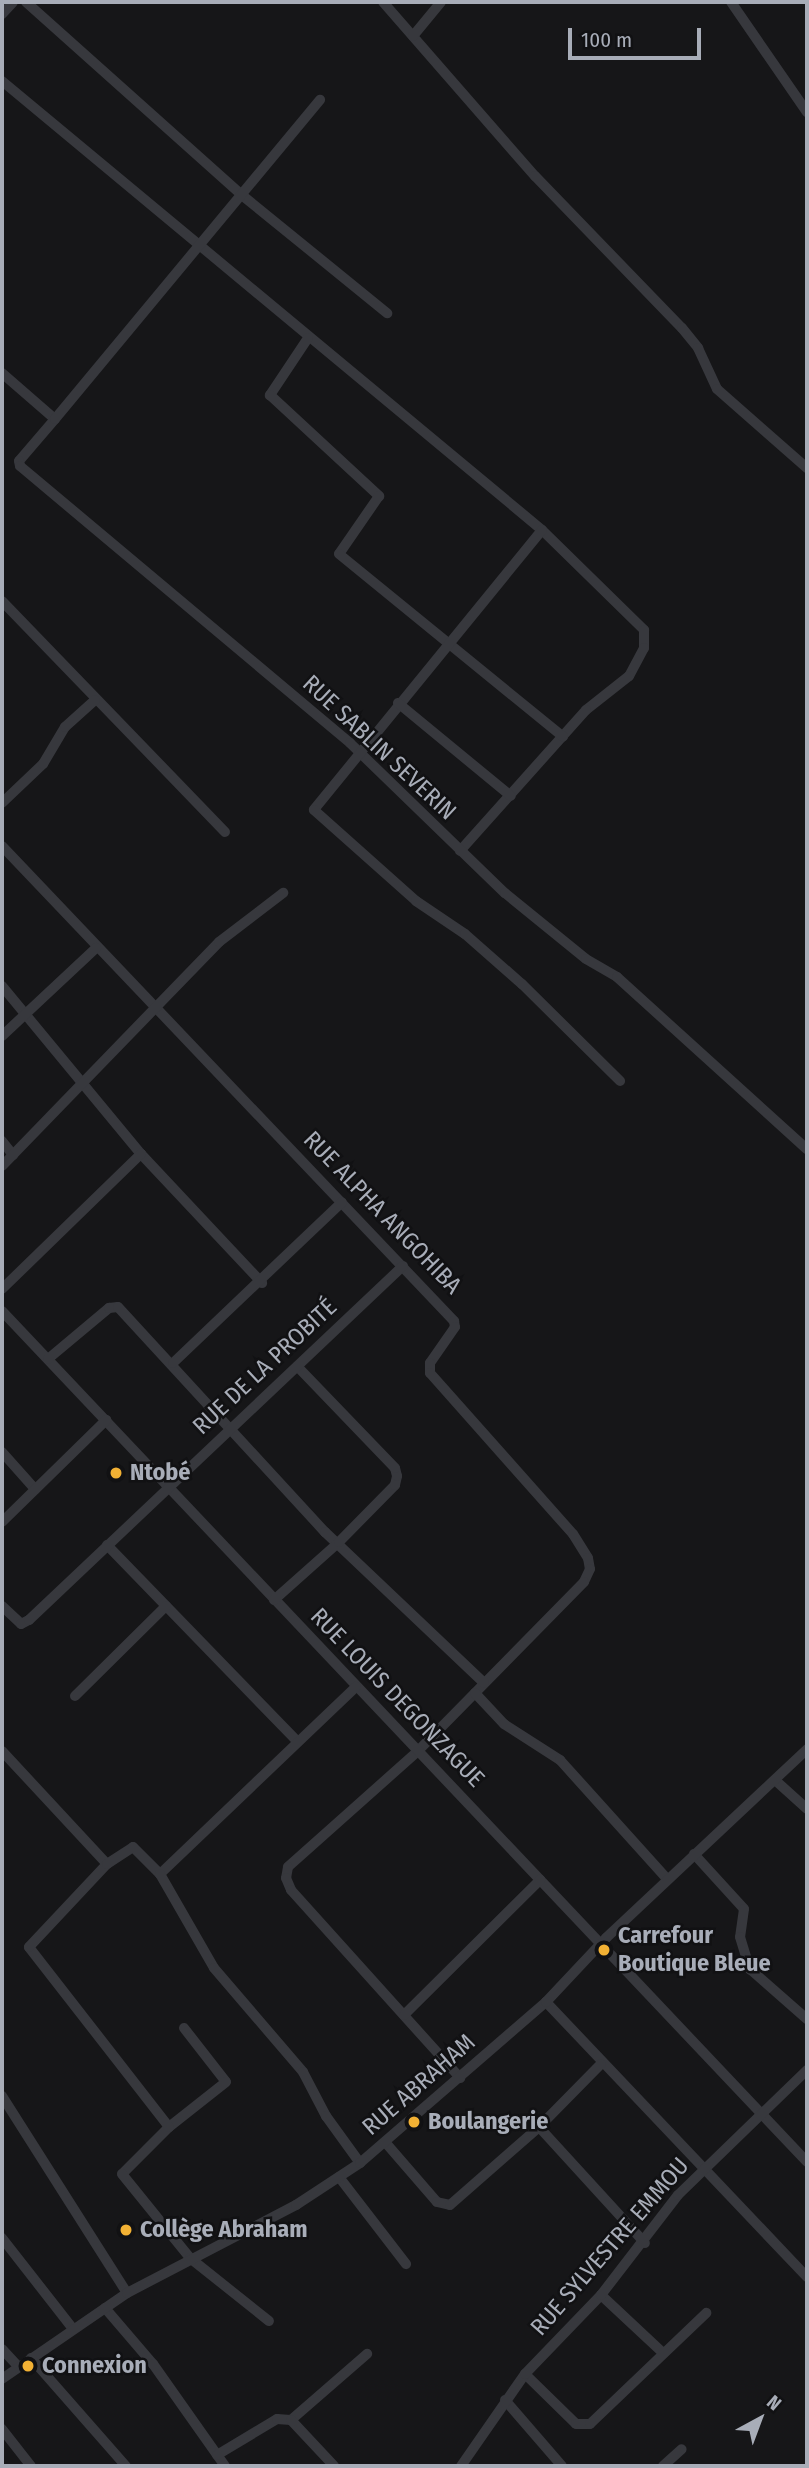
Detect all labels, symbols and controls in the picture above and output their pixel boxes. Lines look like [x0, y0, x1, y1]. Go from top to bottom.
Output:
scale bar [571, 14, 704, 58]
text: 100 m [581, 27, 632, 53]
street label: RUE SABLIN SEVERIN [296, 670, 462, 826]
street label: RUE ALPHA ANGOHIBA [297, 1126, 467, 1300]
street label: RUE DE LA PROBITÉ [187, 1293, 343, 1441]
place label: Ntobé [130, 1459, 190, 1487]
marker: Ntobé [108, 1465, 124, 1481]
street label: RUE LOUIS DEGONZAGUE [304, 1603, 490, 1793]
place label: Carrefour Boutique Bleue [618, 1922, 771, 1978]
marker: Carrefour Boutique Bleue [596, 1942, 612, 1958]
street label: RUE ABRAHAM [357, 2028, 481, 2142]
place label: Boulangerie [428, 2108, 548, 2136]
marker: Boulangerie [406, 2114, 422, 2130]
street label: RUE SYLVESTRE EMMOU [525, 2152, 695, 2342]
place label: Collège Abraham [140, 2216, 308, 2244]
marker: Collège Abraham [118, 2222, 134, 2238]
place label: Connexion [42, 2352, 147, 2380]
marker: Connexion [20, 2358, 36, 2374]
north arrow [725, 2384, 795, 2454]
text: N [762, 2390, 786, 2415]

